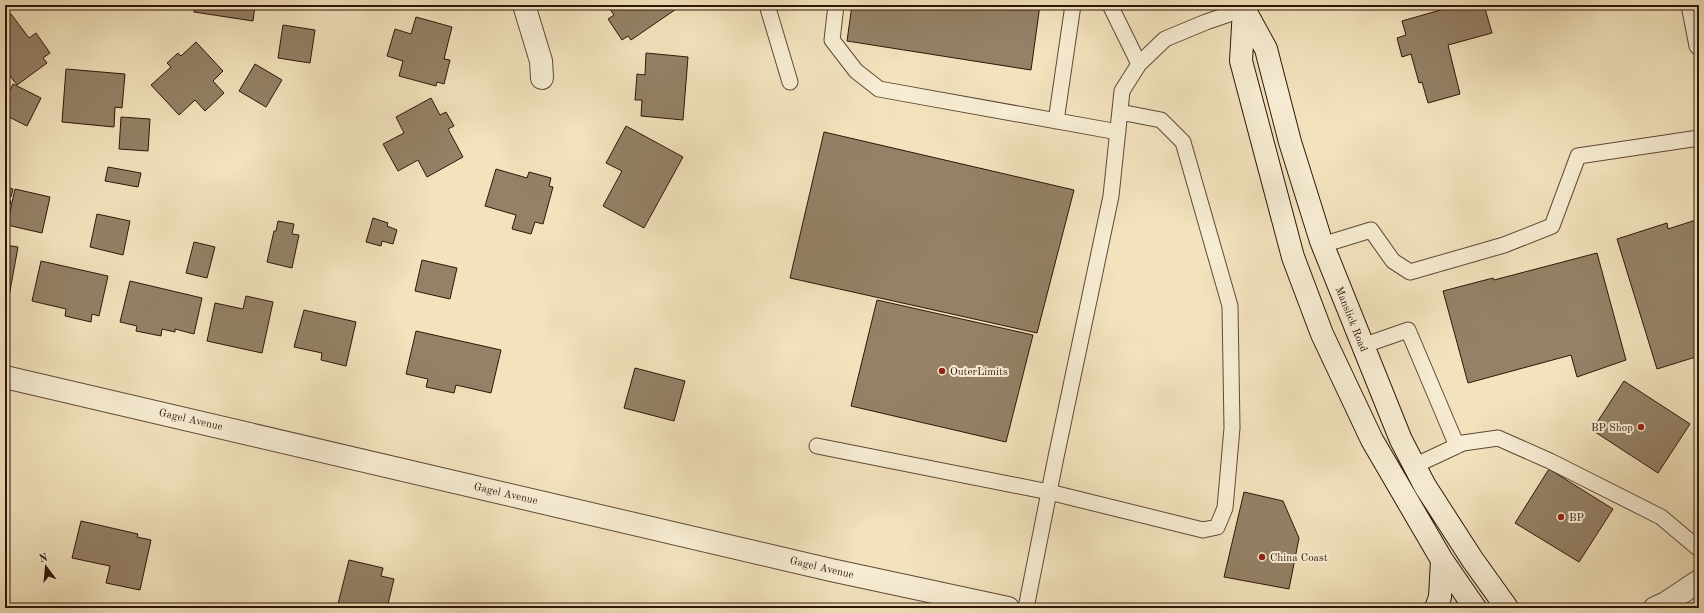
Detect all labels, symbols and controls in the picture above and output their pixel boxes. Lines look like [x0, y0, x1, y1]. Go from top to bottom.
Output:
street label: Manslick Road [1333, 285, 1369, 354]
marker: OuterLimits [937, 366, 947, 376]
place label: OuterLimits [950, 367, 1008, 378]
street label: Gagel Avenue [158, 408, 224, 433]
marker: BP Shop [1636, 422, 1646, 432]
place label: BP Shop [1591, 423, 1633, 434]
street label: Gagel Avenue [473, 482, 539, 507]
marker: BP [1556, 512, 1566, 522]
place label: BP [1569, 513, 1584, 524]
north arrow [26, 547, 66, 587]
text: N [38, 552, 50, 565]
marker: China Coast [1257, 552, 1267, 562]
place label: China Coast [1270, 553, 1328, 564]
street label: Gagel Avenue [789, 556, 855, 581]

